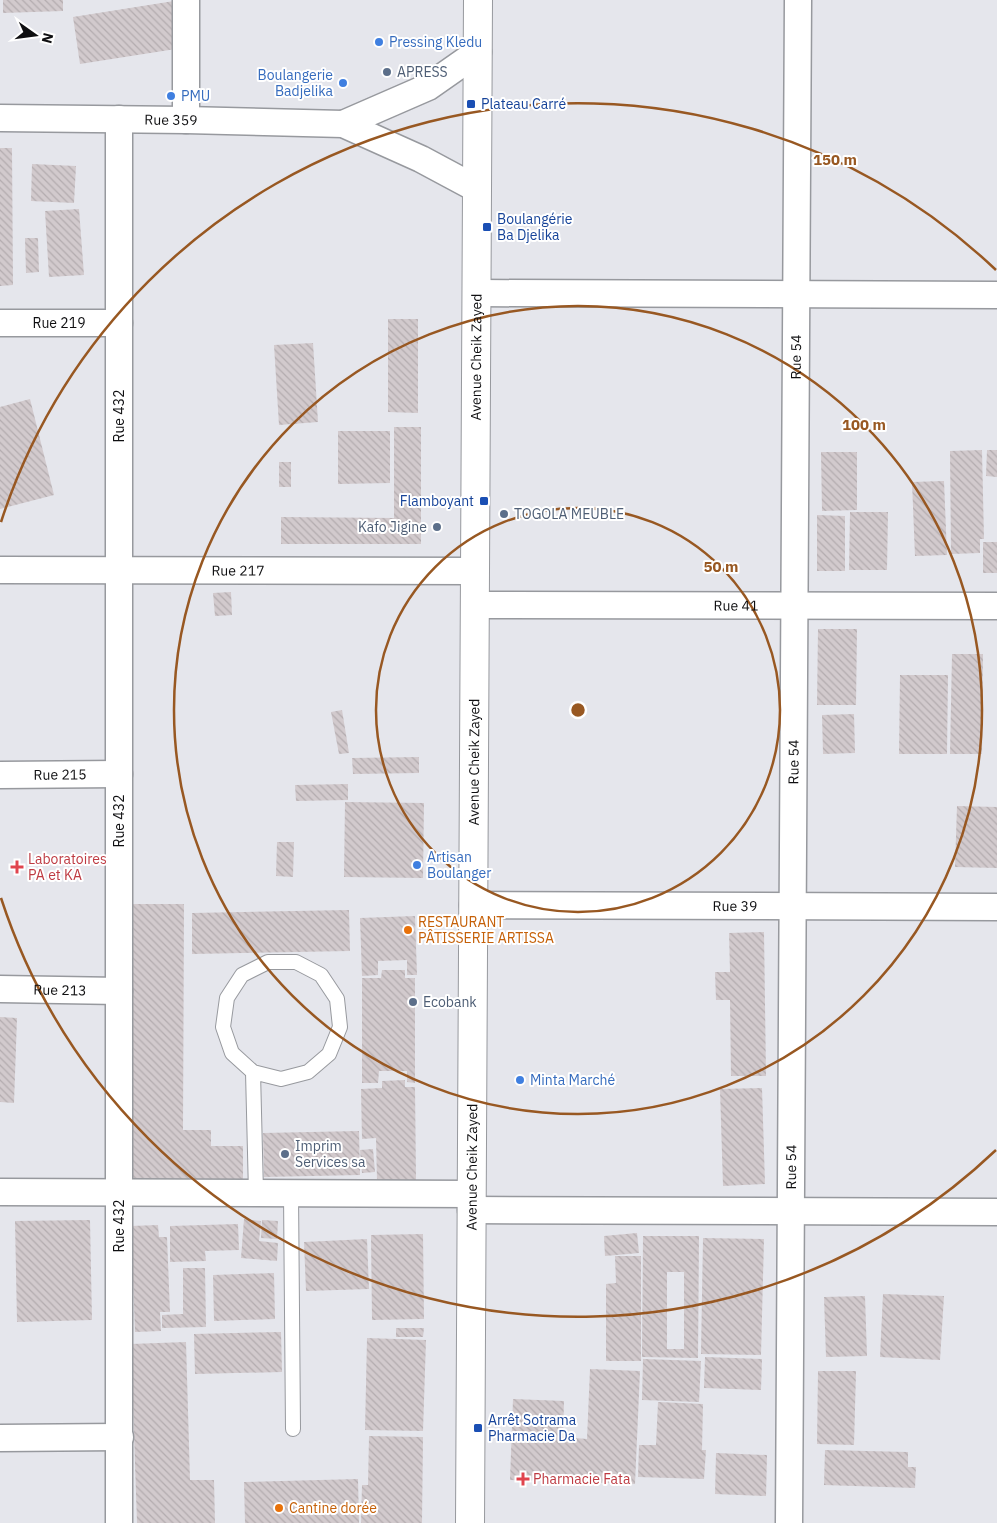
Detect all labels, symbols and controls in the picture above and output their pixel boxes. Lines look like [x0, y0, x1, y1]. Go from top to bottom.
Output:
north arrow [10, 10, 60, 60]
text: N [38, 31, 58, 45]
place label: Pressing Kledu [389, 33, 482, 51]
marker: Pressing Kledu [373, 36, 385, 48]
place label: APRESS [397, 63, 448, 81]
place label: Boulangerie Badjelika [258, 66, 334, 100]
marker: APRESS [381, 66, 393, 78]
marker: Boulangerie Badjelika [337, 77, 349, 89]
place label: PMU [181, 87, 210, 105]
marker: PMU [165, 90, 177, 102]
place label: Plateau Carré [481, 95, 566, 113]
marker: Plateau Carré [465, 98, 477, 110]
street label: Rue 359 [144, 111, 198, 129]
text: 150 m [813, 150, 857, 169]
place label: Boulangérie Ba Djelika [497, 210, 573, 244]
marker: Boulangérie Ba Djelika [481, 221, 493, 233]
street label: Avenue Cheik Zayed [467, 294, 485, 421]
street label: Rue 219 [32, 314, 86, 332]
street label: Rue 54 [787, 335, 805, 379]
street label: Rue 432 [110, 389, 128, 443]
text: 100 m [842, 415, 886, 434]
place label: Flamboyant [400, 492, 474, 510]
marker: Flamboyant [478, 495, 490, 507]
place label: TOGOLA MEUBLE [514, 505, 624, 523]
marker: TOGOLA MEUBLE [498, 508, 510, 520]
place label: Kafo Jigine [358, 518, 427, 536]
marker: Kafo Jigine [431, 521, 443, 533]
text: 50 m [704, 557, 738, 576]
street label: Rue 217 [211, 561, 265, 580]
street label: Rue 41 [714, 596, 758, 615]
street label: Avenue Cheik Zayed [465, 699, 483, 826]
centre of rings [569, 701, 587, 719]
street label: Rue 54 [784, 740, 803, 784]
street label: Rue 215 [33, 765, 87, 784]
street label: Rue 432 [110, 794, 128, 848]
place label: Artisan Boulanger [427, 848, 491, 882]
place label: Laboratoires PA et KA [28, 850, 107, 884]
marker: Artisan Boulanger [411, 859, 423, 871]
marker: Laboratoires PA et KA [10, 860, 24, 874]
street label: Rue 39 [713, 897, 757, 915]
place label: RESTAURANT PÂTISSERIE ARTISSA [418, 913, 554, 947]
marker: RESTAURANT PÂTISSERIE ARTISSA [402, 924, 414, 936]
street label: Rue 213 [33, 981, 87, 999]
place label: Ecobank [423, 993, 477, 1011]
marker: Ecobank [407, 996, 419, 1008]
place label: Minta Marché [530, 1071, 615, 1089]
marker: Minta Marché [514, 1074, 526, 1086]
street label: Avenue Cheik Zayed [463, 1104, 481, 1230]
place label: Imprim Services sa [295, 1137, 366, 1171]
street label: Rue 54 [782, 1145, 800, 1189]
marker: Imprim Services sa [279, 1148, 291, 1160]
street label: Rue 432 [110, 1199, 128, 1253]
place label: Arrêt Sotrama Pharmacie Da [488, 1411, 577, 1445]
marker: Arrêt Sotrama Pharmacie Da [472, 1422, 484, 1434]
place label: Pharmacie Fata [533, 1470, 631, 1488]
marker: Pharmacie Fata [517, 1473, 529, 1485]
place label: Cantine dorée [289, 1499, 377, 1517]
marker: Cantine dorée [273, 1502, 285, 1514]

